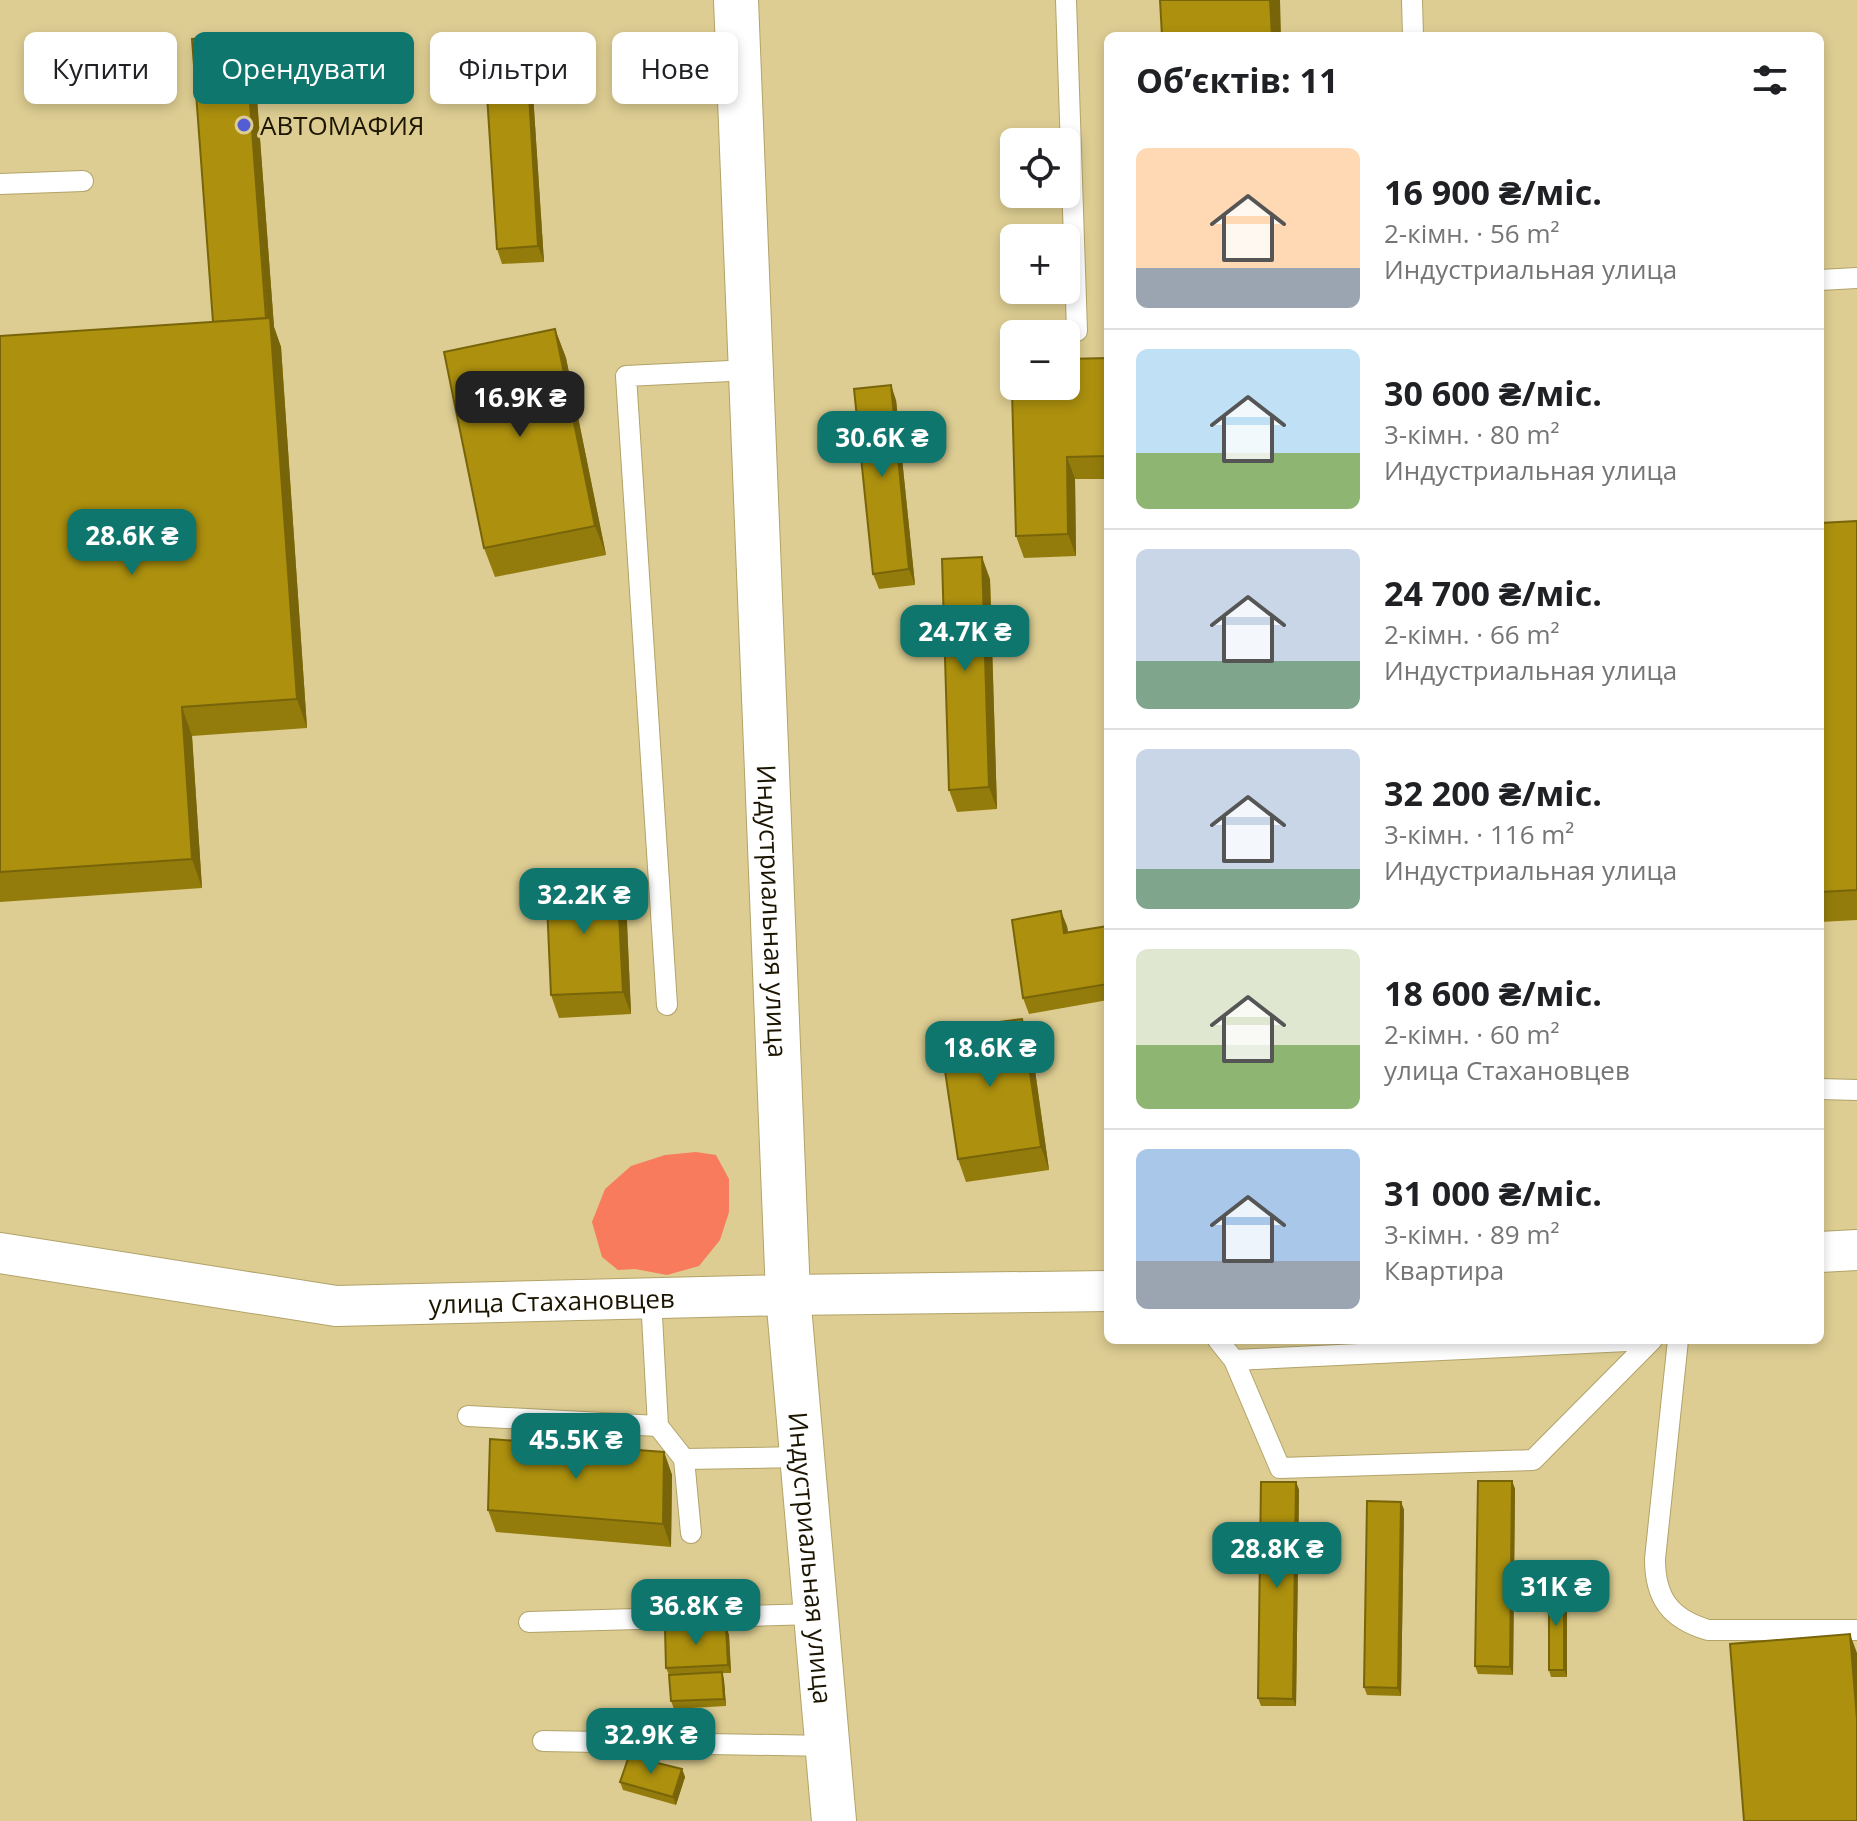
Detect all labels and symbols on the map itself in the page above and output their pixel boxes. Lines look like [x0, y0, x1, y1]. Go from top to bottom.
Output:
place label: АВТОМАФИЯ [260, 107, 425, 143]
marker: АВТОМАФИЯ [235, 116, 253, 134]
pin: 16.9K ₴ [446, 371, 594, 439]
pin: 30.6K ₴ [808, 411, 956, 479]
pin: 28.6K ₴ [58, 509, 206, 577]
pin: 24.7K ₴ [891, 605, 1039, 673]
street label: Индустриальная улица [749, 764, 796, 1059]
pin: 32.2K ₴ [510, 868, 658, 936]
pin: 18.6K ₴ [916, 1021, 1064, 1089]
street label: улица Стахановцев [428, 1280, 675, 1322]
street label: Индустриальная улица [780, 1410, 842, 1706]
pin: 45.5K ₴ [502, 1413, 650, 1481]
pin: 28.8K ₴ [1203, 1522, 1351, 1590]
pin: 31K ₴ [1500, 1560, 1612, 1628]
pin: 36.8K ₴ [622, 1579, 770, 1647]
pin: 32.9K ₴ [577, 1708, 725, 1776]

